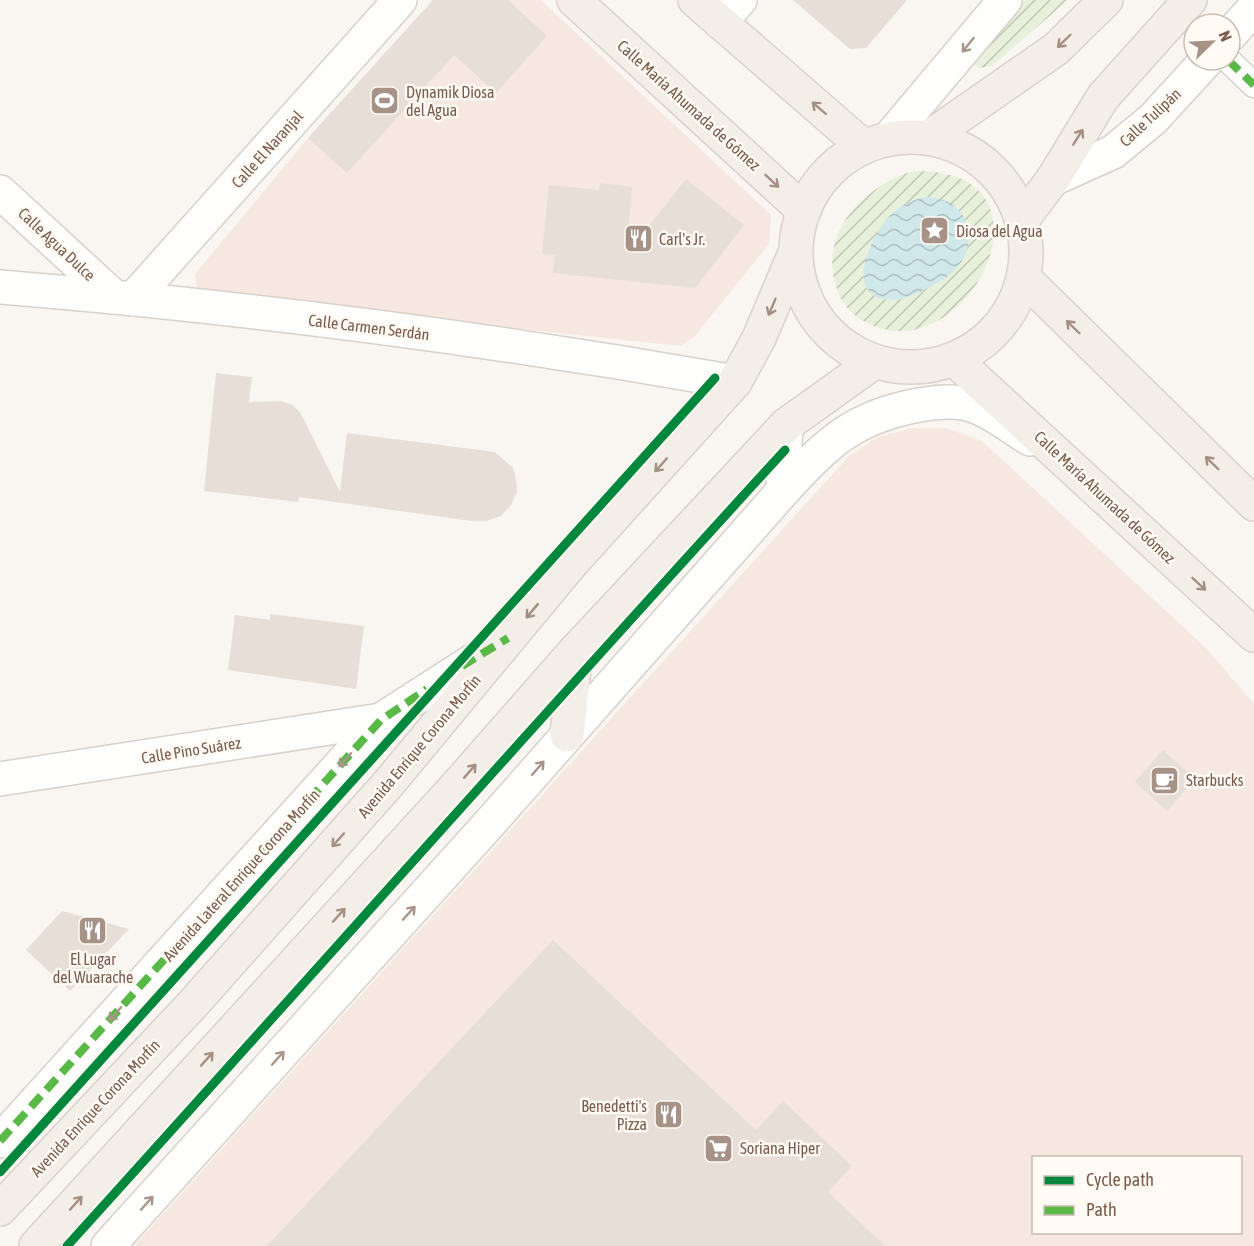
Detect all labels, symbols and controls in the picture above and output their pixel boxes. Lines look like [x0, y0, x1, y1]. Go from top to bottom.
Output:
north arrow [1182, 12, 1242, 72]
text: N [1216, 28, 1236, 44]
one-way arrow [1056, 33, 1071, 48]
street label: Calle María Ahumada de Gómez [614, 36, 764, 174]
one-way arrow [961, 36, 974, 52]
place label: Dynamik Diosa del Agua [406, 83, 494, 120]
street label: Calle Tulipán [1116, 84, 1185, 151]
sports icon: Dynamik Diosa del Agua [369, 85, 401, 117]
one-way arrow [812, 101, 827, 115]
street label: Calle El Naranjal [228, 106, 308, 192]
one-way arrow [1073, 129, 1085, 146]
one-way arrow [764, 174, 779, 188]
street label: Calle Agua Dulce [14, 204, 99, 285]
place icon: Diosa del Agua [919, 215, 951, 247]
place label: Diosa del Agua [956, 222, 1043, 241]
restaurant icon: Carl's Jr. [622, 223, 654, 255]
place label: Carl's Jr. [659, 230, 705, 248]
one-way arrow [766, 297, 777, 316]
street label: Calle Carmen Serdán [307, 311, 431, 343]
one-way arrow [1066, 320, 1081, 334]
street label: Calle María Ahumada de Gómez [1031, 427, 1179, 567]
one-way arrow [1205, 456, 1220, 471]
one-way arrow [654, 457, 668, 472]
one-way arrow [1192, 577, 1207, 591]
one-way arrow [525, 603, 538, 619]
street label: Avenida Enrique Corona Morfín [354, 671, 485, 822]
street label: Calle Pino Suárez [140, 733, 242, 767]
one-way arrow [338, 753, 352, 768]
one-way arrow [531, 761, 545, 776]
one-way arrow [463, 764, 477, 779]
cafe icon: Starbucks [1149, 764, 1181, 796]
place label: Starbucks [1186, 771, 1244, 789]
street label: Avenida Lateral Enrique Corona Morfín [159, 786, 324, 965]
one-way arrow [331, 832, 345, 847]
one-way arrow [401, 906, 415, 921]
one-way arrow [332, 908, 346, 923]
restaurant icon: El Lugar del Wuarache [77, 915, 109, 947]
place label: El Lugar del Wuarache [53, 950, 133, 986]
one-way arrow [108, 1006, 122, 1021]
street label: Avenida Enrique Corona Morfín [27, 1036, 164, 1181]
one-way arrow [271, 1051, 285, 1066]
one-way arrow [200, 1052, 214, 1067]
place label: Benedetti's Pizza [581, 1097, 647, 1133]
restaurant icon: Benedetti's Pizza [652, 1099, 684, 1131]
supermarket icon: Soriana Híper [703, 1132, 735, 1164]
place label: Soriana Híper [740, 1139, 820, 1158]
legend [1032, 1156, 1242, 1234]
text: Cycle path [1086, 1169, 1154, 1190]
one-way arrow [140, 1195, 154, 1210]
one-way arrow [69, 1196, 83, 1211]
text: Path [1086, 1199, 1117, 1220]

